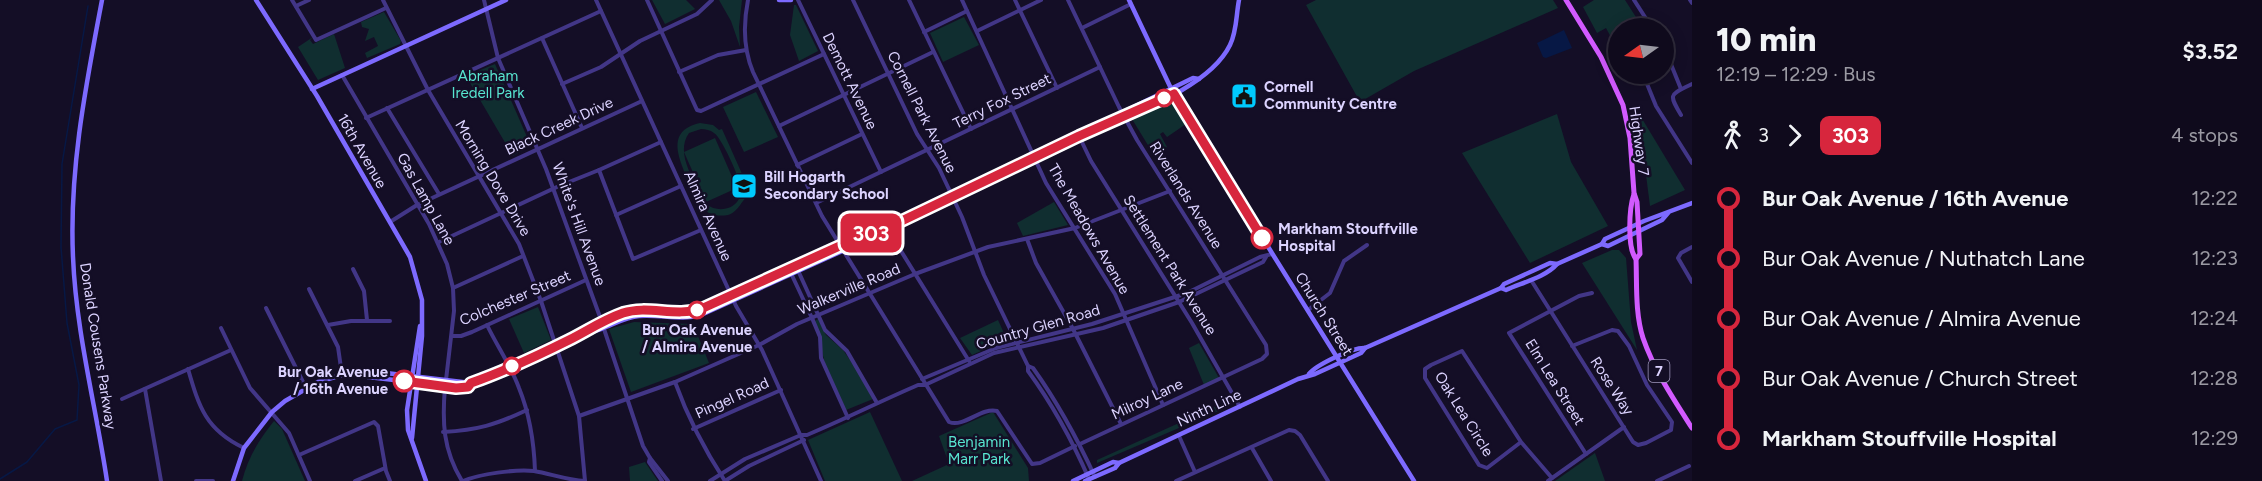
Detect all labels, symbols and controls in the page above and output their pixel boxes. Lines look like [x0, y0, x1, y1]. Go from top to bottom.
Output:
north arrow [1608, 18, 1674, 84]
map controls [1608, 18, 1674, 84]
text: 10 min [1716, 20, 1816, 59]
street label: Demott Avenue [819, 30, 881, 132]
text: $3.52 [2183, 38, 2238, 65]
street label: Cornell Park Avenue [883, 48, 961, 176]
text: 12:19 – 12:29 · Bus [1716, 62, 1876, 86]
park label: Abraham Iredell Park [451, 67, 525, 102]
street label: Terry Fox Street [950, 69, 1054, 132]
place label: Cornell Community Centre [1264, 78, 1397, 113]
public building icon: Cornell Community Centre [1229, 81, 1259, 111]
unlabelled marker [1155, 89, 1173, 107]
street label: Black Creek Drive [502, 93, 616, 159]
street label: Highway 7 [1625, 105, 1653, 177]
street label: 16th Avenue [333, 110, 391, 192]
street label: Morning Dove Drive [451, 117, 535, 239]
icon: walk [1716, 119, 1749, 152]
icon: forward [1778, 119, 1811, 152]
text: 3 [1758, 123, 1769, 147]
text: 303 [1832, 123, 1869, 148]
text: 4 stops [2171, 123, 2238, 147]
street label: Riverlands Avenue [1146, 138, 1226, 252]
street label: Gas Lamp Lane [393, 150, 459, 248]
street label: White's Hill Avenue [548, 160, 610, 288]
street label: The Meadows Avenue [1044, 161, 1134, 297]
street label: Almira Avenue [680, 168, 736, 264]
place label: Bill Hogarth Secondary School [764, 168, 889, 203]
school or university icon: Bill Hogarth Secondary School [729, 171, 759, 201]
text: Bur Oak Avenue / 16th Avenue [1762, 185, 2068, 212]
text: 12:22 [2191, 186, 2238, 210]
street label: Settlement Park Avenue [1119, 192, 1221, 338]
line badge: 303 [836, 214, 906, 252]
place label: Markham Stouffville Hospital [1278, 220, 1418, 255]
text: 303 [853, 221, 889, 246]
marker: Markham Stouffville Hospital [1251, 227, 1273, 249]
text: Bur Oak Avenue / Nuthatch Lane [1762, 245, 2085, 272]
text: 12:23 [2191, 246, 2238, 270]
street label: Walkerville Road [795, 259, 903, 319]
street label: Donald Cousens Parkway [76, 261, 120, 431]
street label: Colchester Street [457, 266, 574, 330]
street label: Church Street [1291, 269, 1357, 359]
marker: Bur Oak Avenue / Almira Avenue [688, 301, 706, 319]
street label: Country Glen Road [974, 301, 1102, 353]
text: Bur Oak Avenue / Almira Avenue [1762, 305, 2081, 332]
text: 12:24 [2190, 306, 2238, 330]
place label: Bur Oak Avenue / Almira Avenue [642, 321, 753, 356]
street label: Elm Lea Street [1521, 336, 1589, 429]
street label: Rose Way [1586, 353, 1638, 419]
unlabelled marker [503, 357, 521, 375]
road number: 7 [1648, 360, 1670, 382]
place label: Bur Oak Avenue / 16th Avenue [278, 363, 389, 398]
text: Bur Oak Avenue / Church Street [1762, 365, 2078, 392]
text: 12:28 [2190, 366, 2238, 390]
street label: Oak Lea Circle [1431, 368, 1497, 460]
marker: Bur Oak Avenue / 16th Avenue [393, 370, 415, 392]
street label: Pingel Road [692, 374, 772, 422]
street label: Milroy Lane [1108, 375, 1186, 423]
street label: Ninth Line [1174, 385, 1244, 431]
text: Markham Stouffville Hospital [1762, 425, 2057, 452]
text: 12:29 [2191, 426, 2238, 450]
park label: Benjamin Marr Park [948, 433, 1011, 468]

